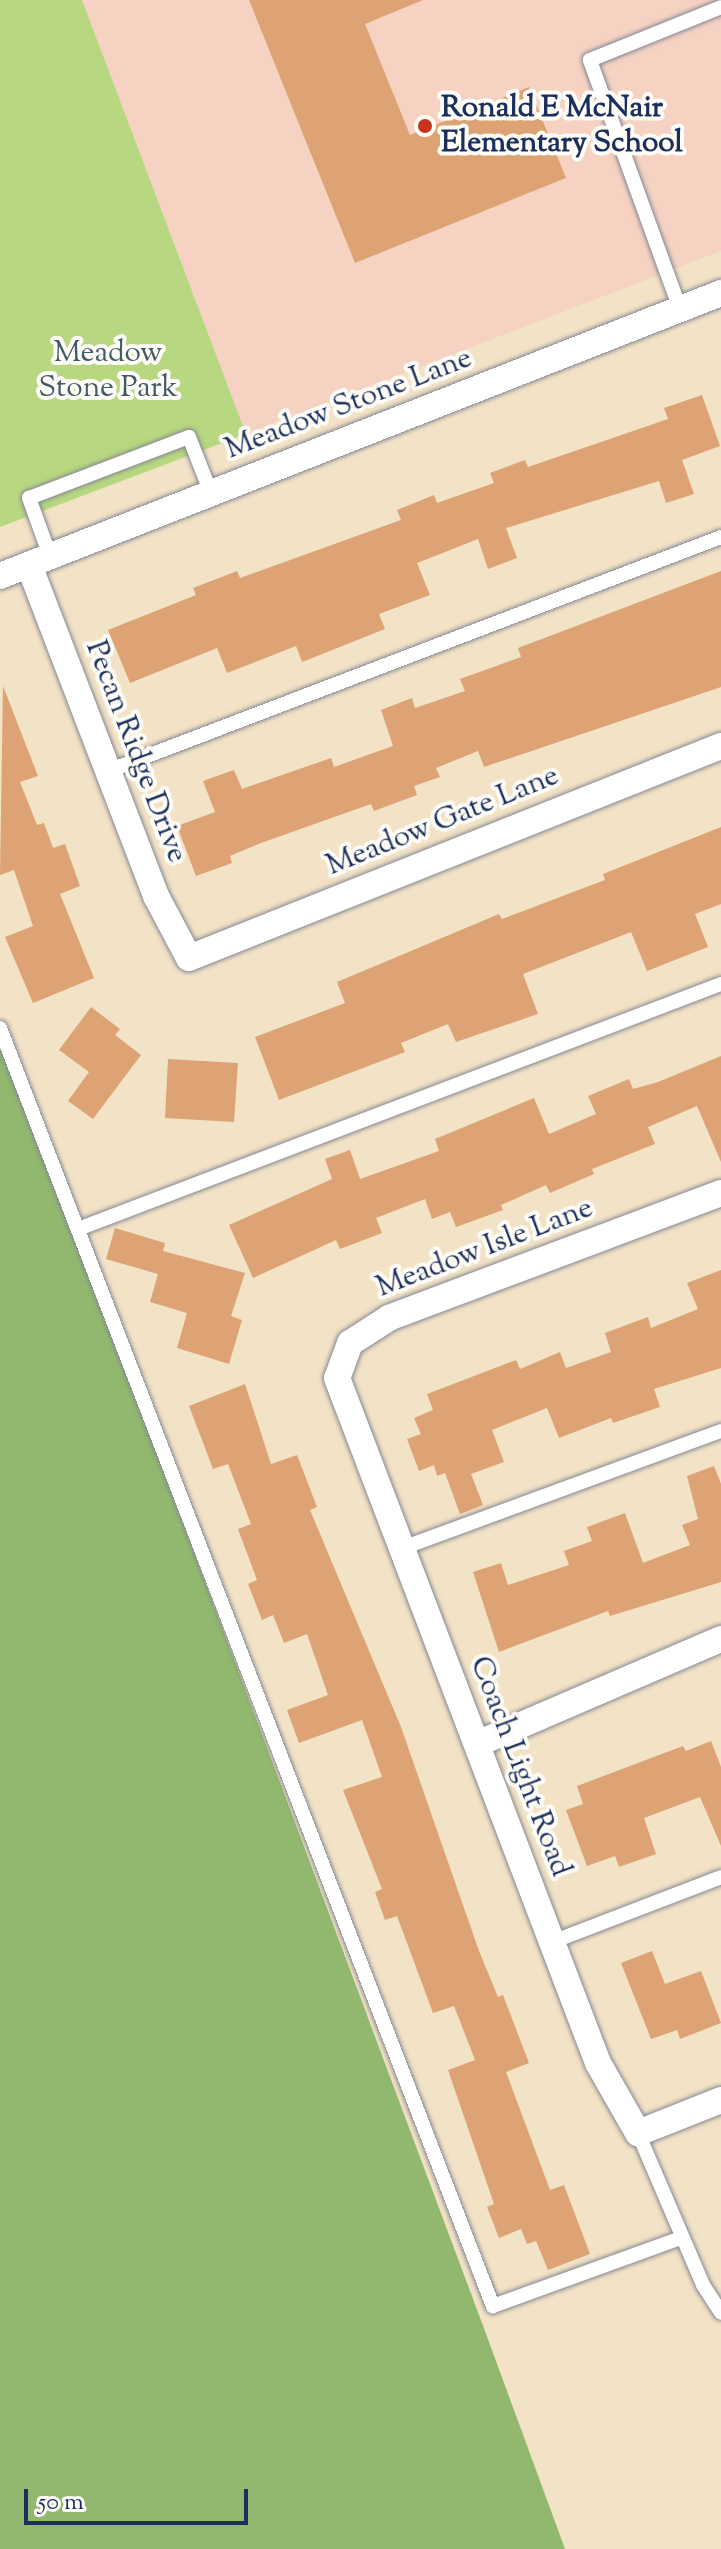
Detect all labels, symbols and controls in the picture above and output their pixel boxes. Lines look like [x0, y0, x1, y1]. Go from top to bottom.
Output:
place label: Ronald E McNair Elementary School [441, 91, 683, 162]
marker: Ronald E McNair Elementary School [416, 117, 434, 135]
park label: Meadow Stone Park [38, 336, 178, 406]
street label: Meadow Stone Lane [221, 341, 477, 469]
street label: Pecan Ridge Drive [76, 636, 194, 868]
street label: Meadow Gate Lane [321, 759, 565, 885]
street label: Meadow Isle Lane [372, 1191, 598, 1307]
street label: Coach Light Road [460, 1652, 578, 1882]
scale bar [28, 2473, 252, 2523]
text: 50 m [38, 2486, 84, 2520]

